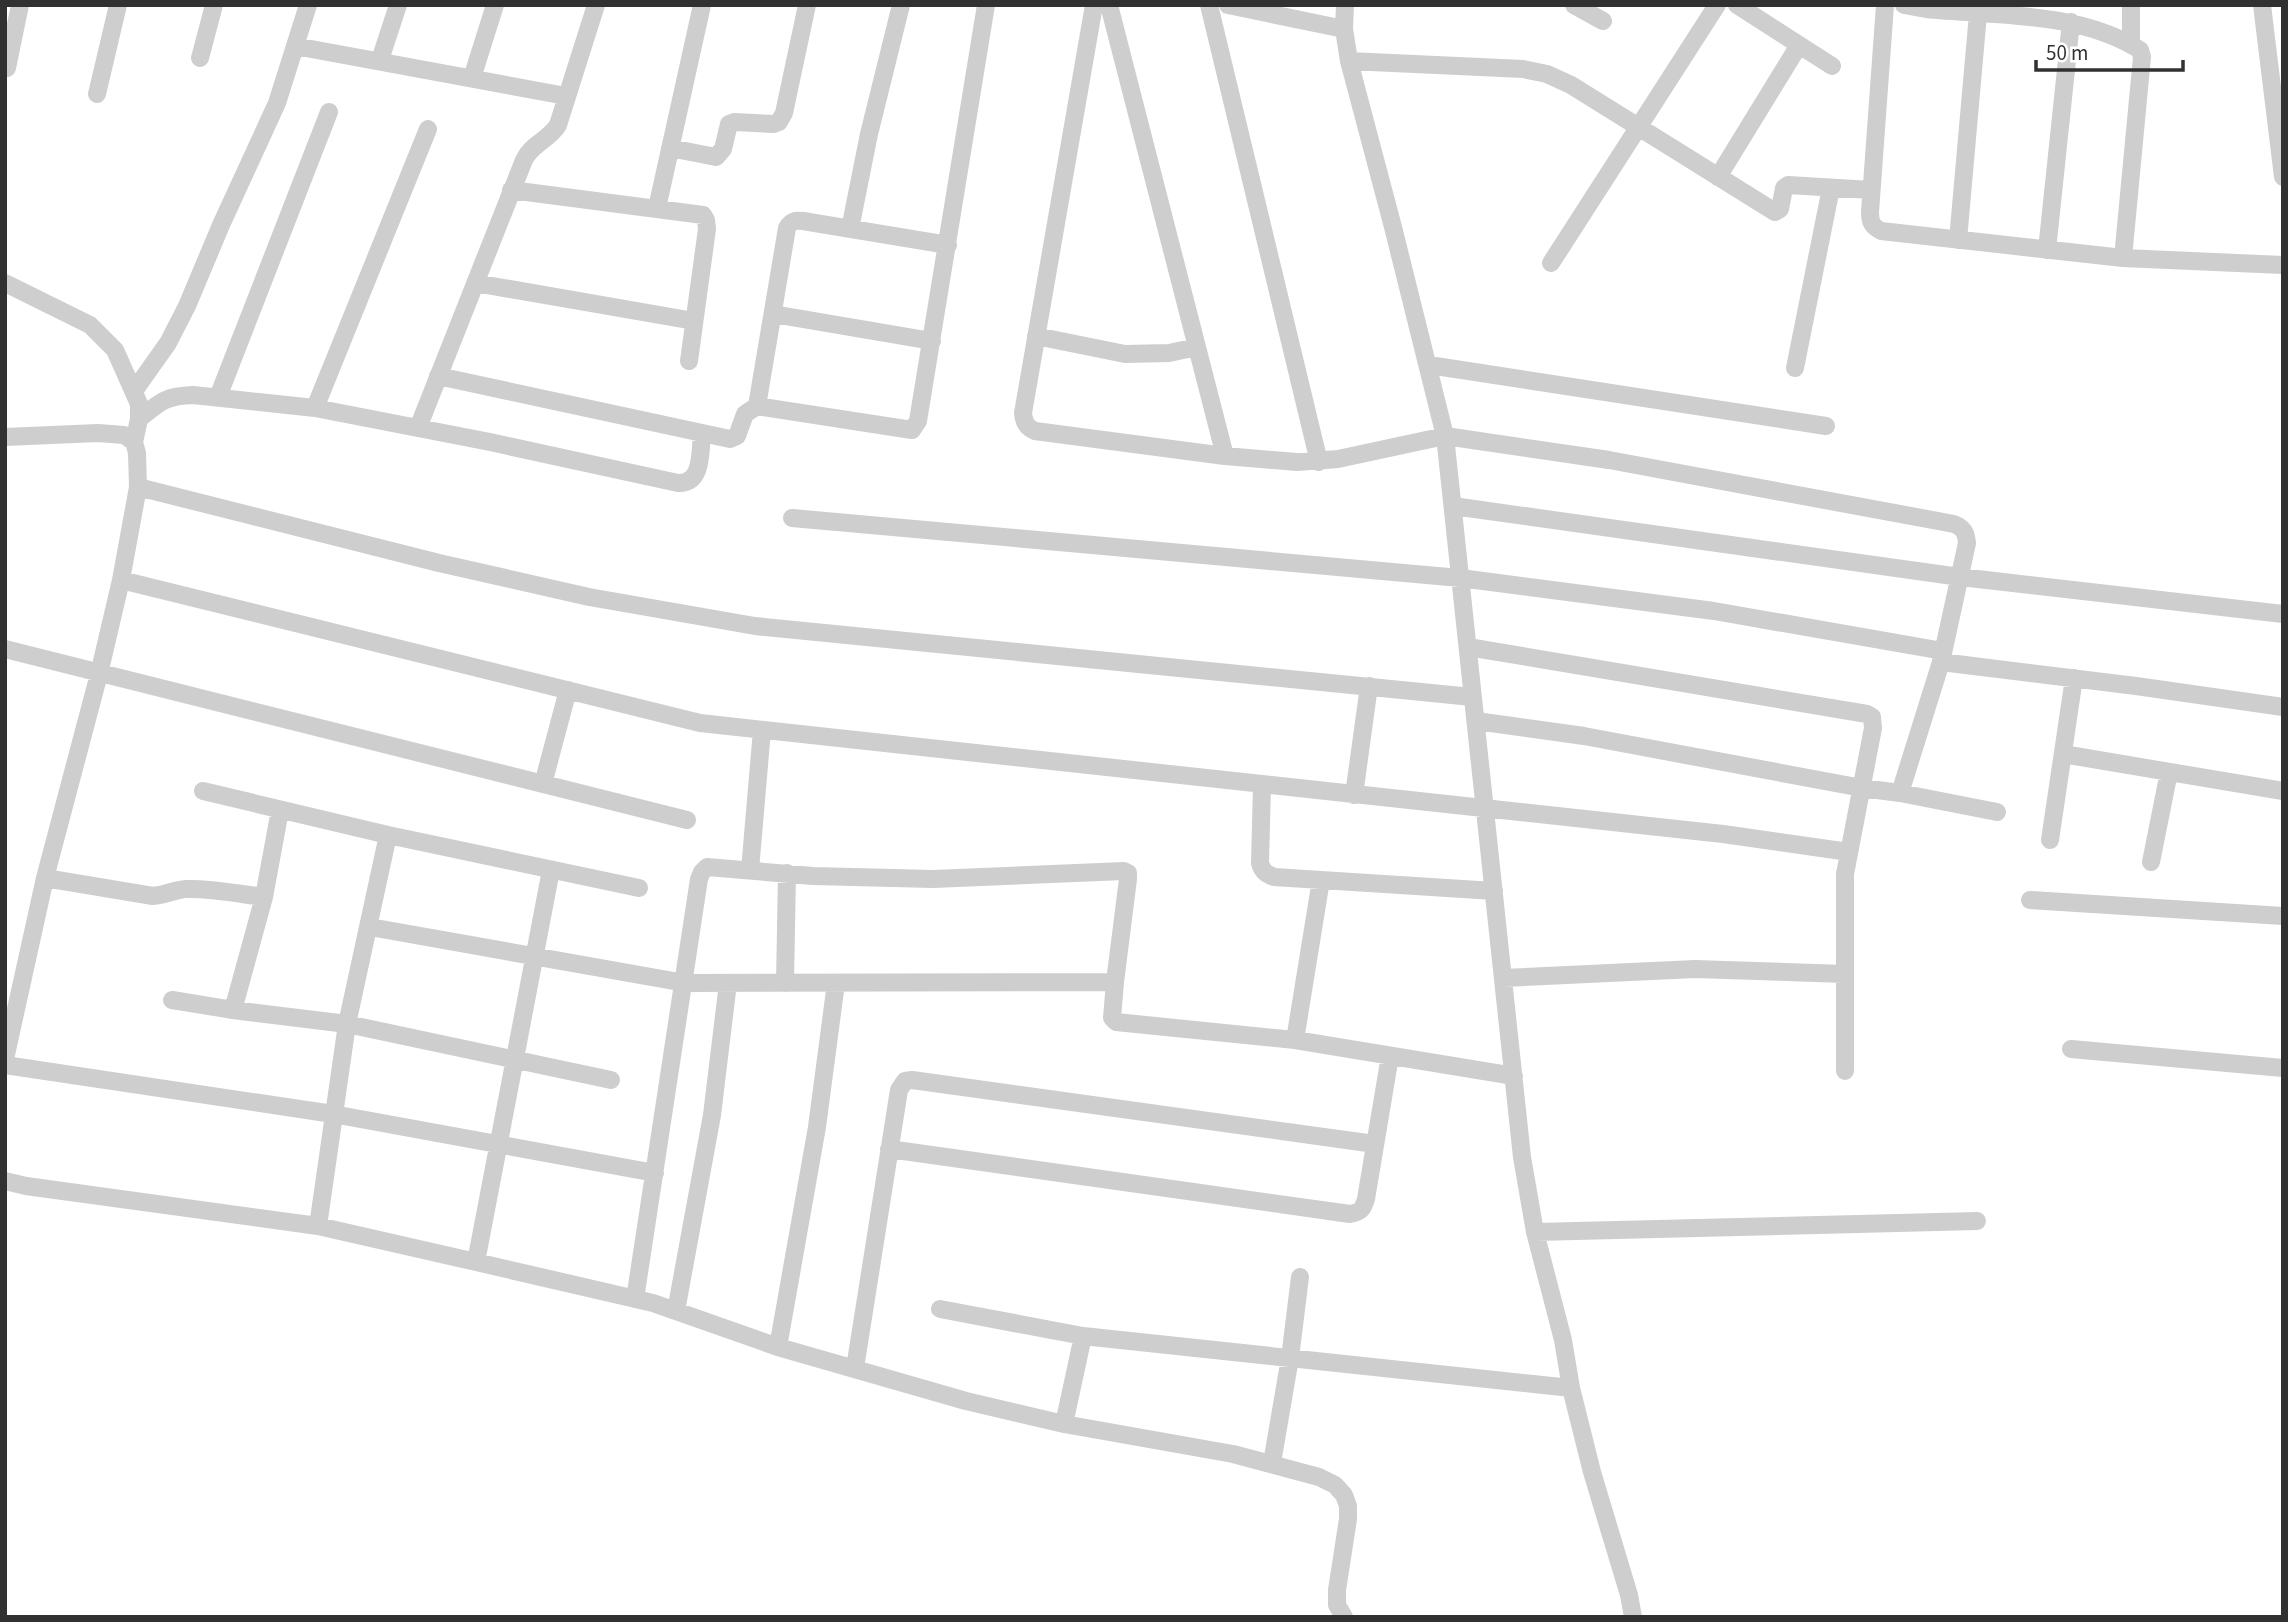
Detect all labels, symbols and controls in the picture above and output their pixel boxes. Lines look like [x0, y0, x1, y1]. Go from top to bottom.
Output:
scale bar [2036, 28, 2183, 72]
text: 50 m [2046, 38, 2088, 68]

